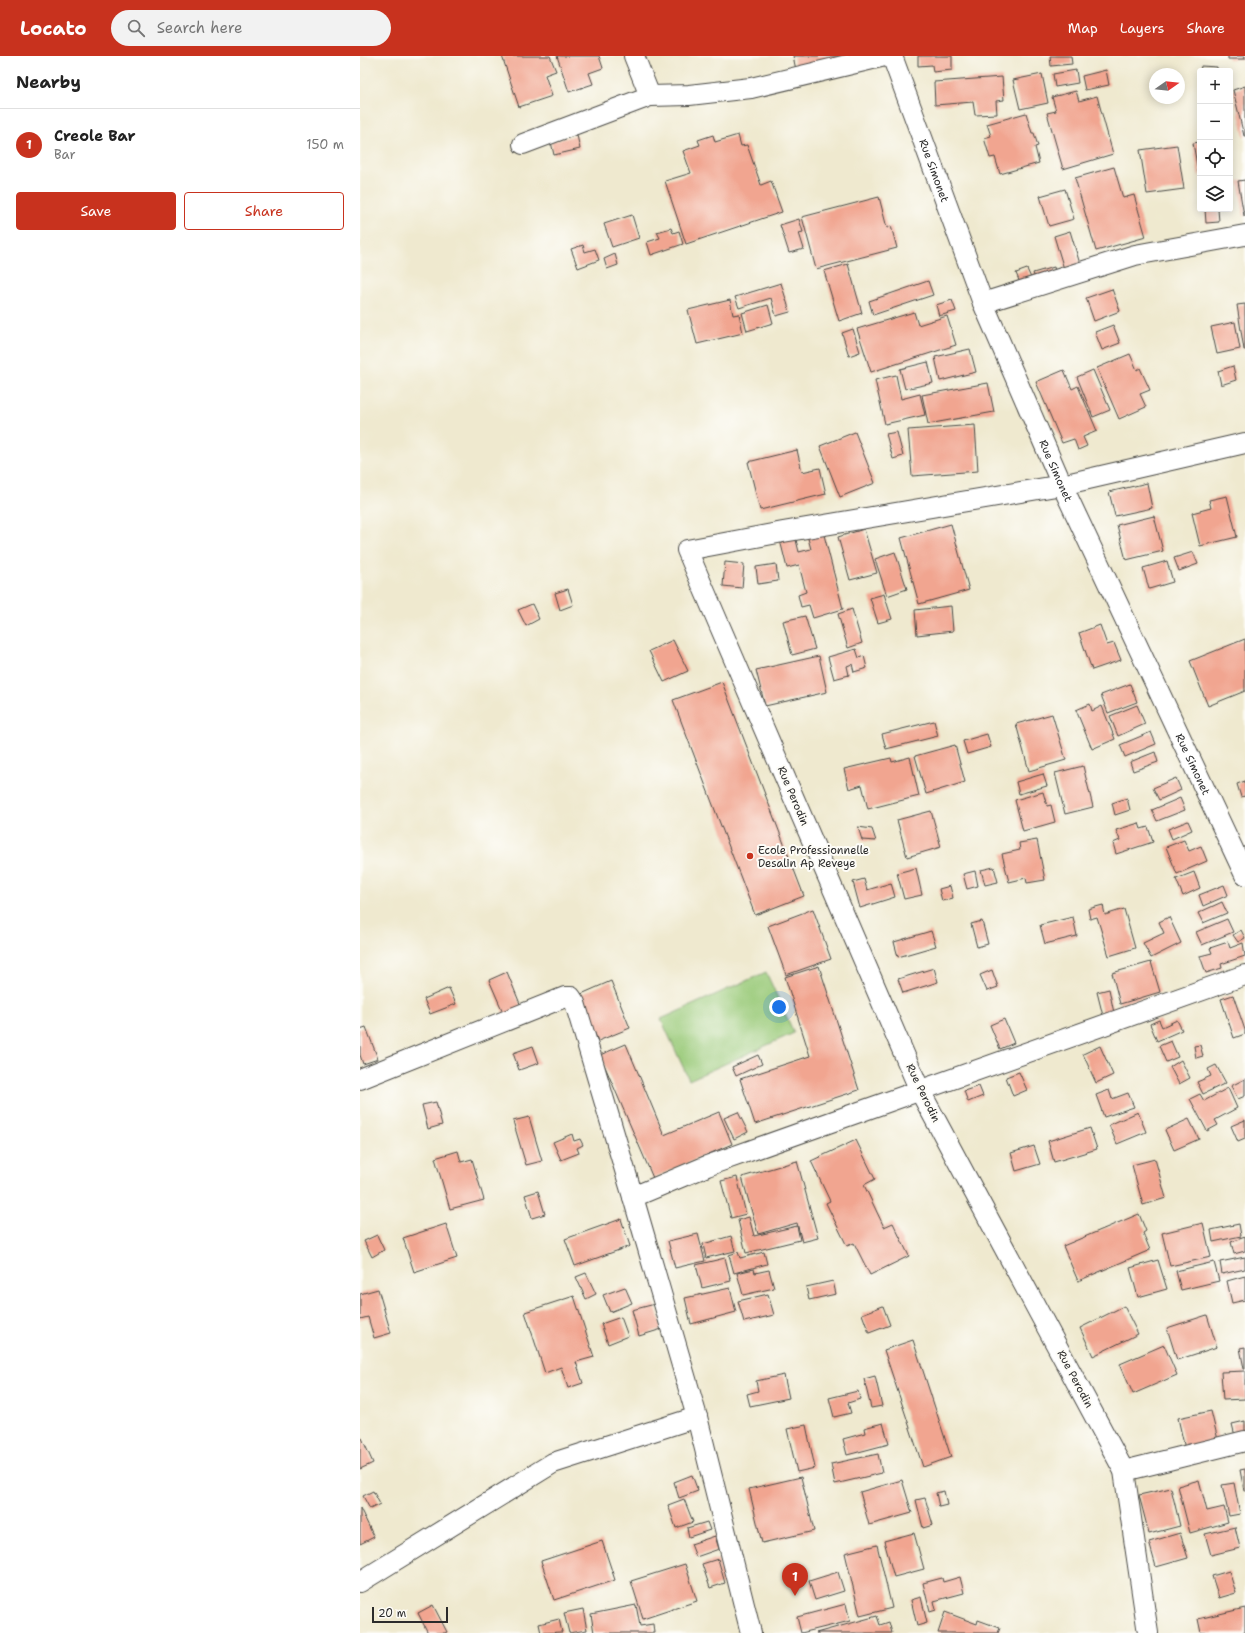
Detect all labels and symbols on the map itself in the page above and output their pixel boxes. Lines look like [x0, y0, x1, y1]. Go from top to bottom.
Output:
north arrow [1149, 68, 1185, 104]
street label: Rue Simonet [916, 137, 953, 204]
street label: Rue Simonet [1036, 437, 1076, 504]
street label: Rue Simonet [1172, 731, 1214, 798]
street label: Rue Perodin [774, 764, 812, 828]
place label: Ecole Professionnelle Desalin Ap Reveye [758, 843, 869, 871]
marker: Ecole Professionnelle Desalin Ap Reveye [745, 851, 755, 861]
your location [769, 997, 789, 1017]
street label: Rue Perodin [902, 1061, 944, 1125]
street label: Rue Perodin [1053, 1347, 1097, 1411]
pin: 1 [782, 1563, 808, 1596]
scale bar [372, 1605, 448, 1624]

